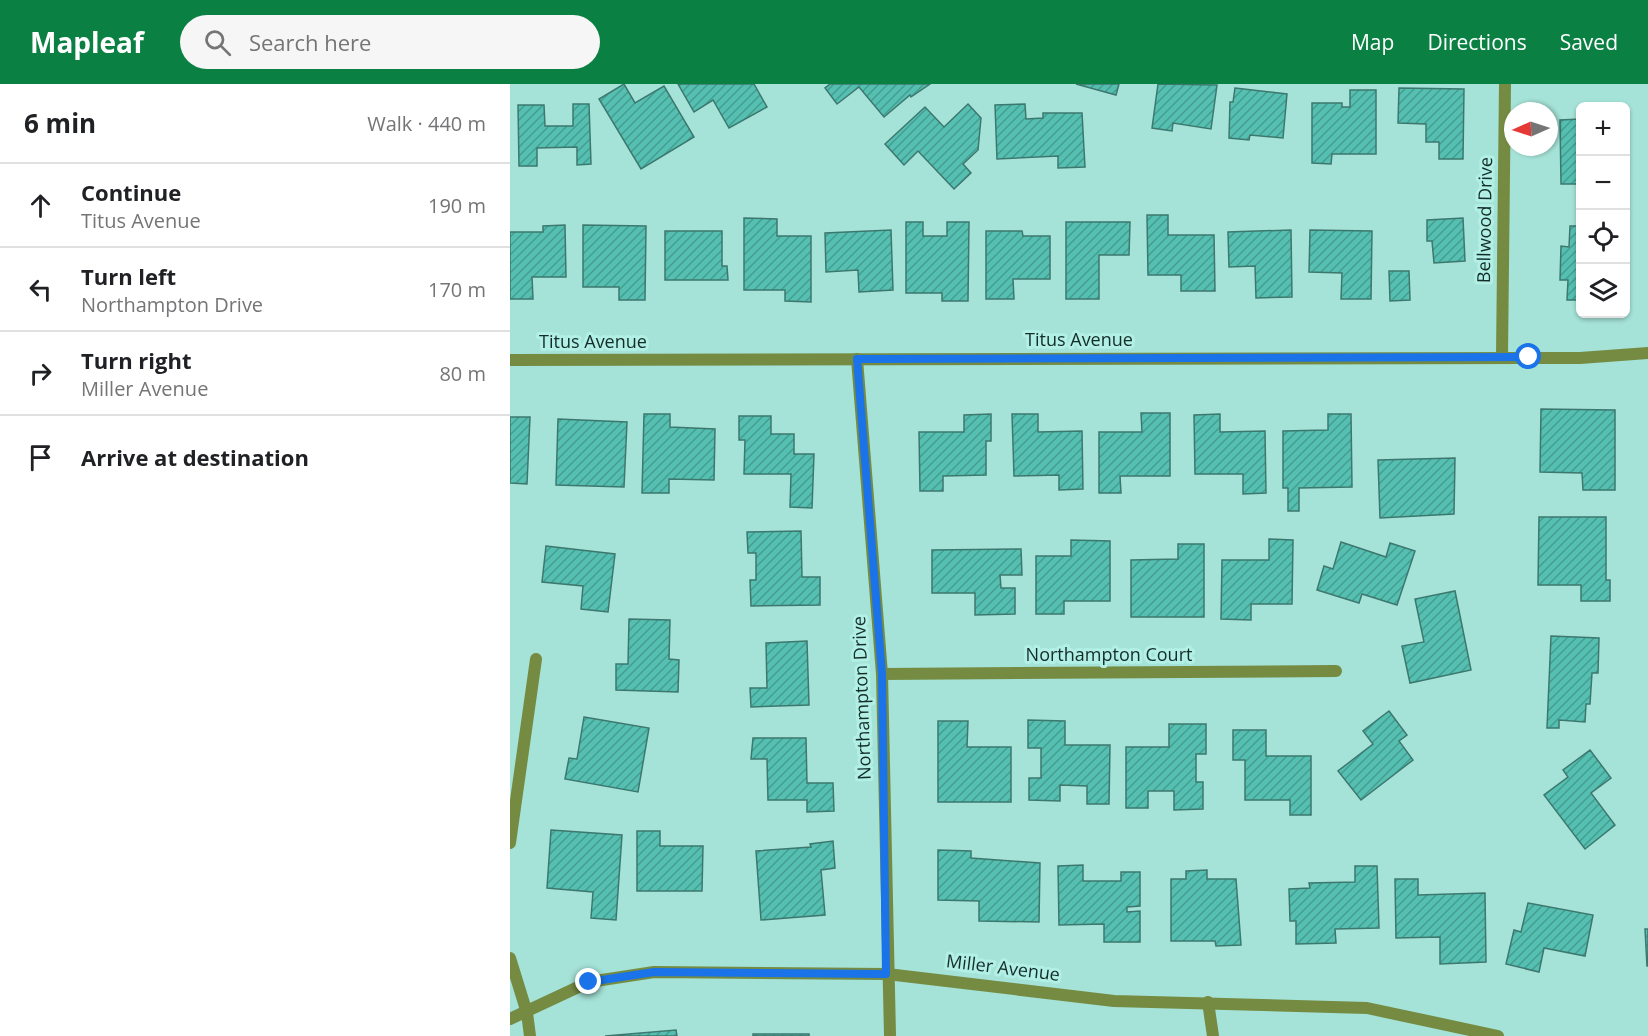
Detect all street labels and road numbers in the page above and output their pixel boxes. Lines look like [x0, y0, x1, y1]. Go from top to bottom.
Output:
street label: Bellwood Drive [1471, 157, 1497, 283]
street label: Titus Avenue [1025, 327, 1133, 351]
street label: Titus Avenue [539, 329, 647, 353]
street label: Northampton Drive [846, 616, 876, 780]
street label: Northampton Court [1026, 642, 1192, 666]
street label: Miller Avenue [945, 948, 1061, 986]

